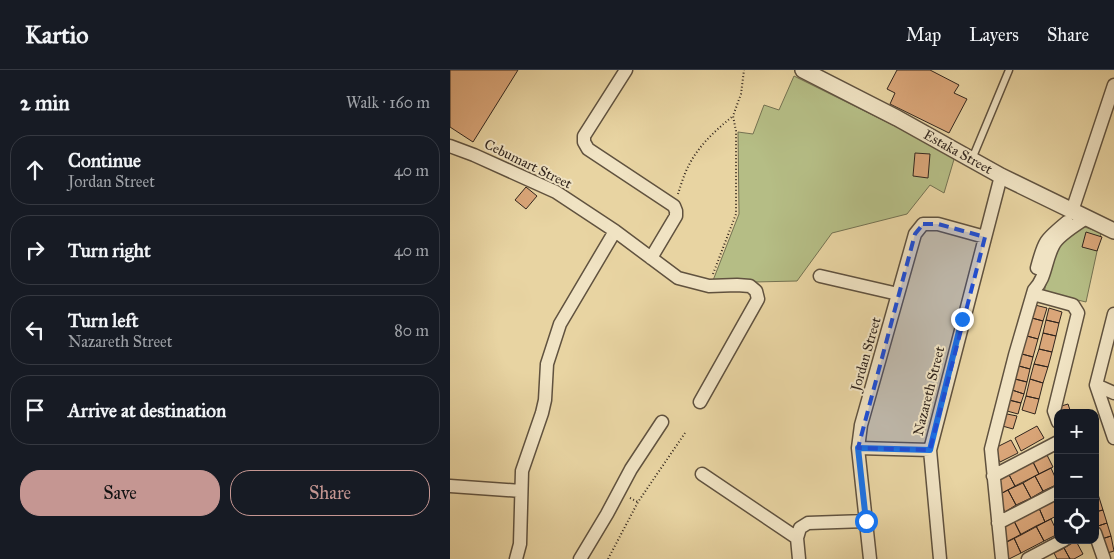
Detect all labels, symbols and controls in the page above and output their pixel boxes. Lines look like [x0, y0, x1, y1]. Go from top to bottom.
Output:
text: Kartio [25, 20, 88, 50]
text: Map [906, 24, 941, 46]
text: Layers [969, 24, 1019, 46]
text: Share [1047, 24, 1089, 46]
text: 2 min [20, 90, 70, 116]
text: Walk · 160 m [346, 93, 430, 112]
street label: Estaka Street [921, 126, 995, 178]
street label: Cebumart Street [481, 135, 575, 193]
text: Continue [68, 149, 141, 172]
icon: ahead [21, 156, 49, 184]
text: 40 m [394, 161, 429, 180]
text: Jordan Street [68, 172, 155, 191]
icon: right [21, 236, 49, 264]
text: Turn right [68, 239, 151, 262]
text: 40 m [394, 241, 429, 260]
route end [951, 308, 974, 331]
text: Turn left [68, 309, 138, 332]
street label: Jordan Street [847, 315, 886, 395]
icon: left [21, 316, 49, 344]
text: 80 m [394, 321, 429, 340]
text: Nazareth Street [68, 332, 172, 351]
street label: Nazareth Street [910, 345, 948, 437]
icon: arrive [21, 396, 49, 424]
text: Arrive at destination [68, 399, 226, 422]
map controls [1054, 409, 1099, 544]
button: + [1054, 409, 1099, 454]
button: − [1054, 454, 1099, 499]
button: Save [20, 470, 220, 516]
button: Share [230, 470, 430, 516]
button: locate [1054, 499, 1099, 544]
route start [855, 510, 878, 533]

